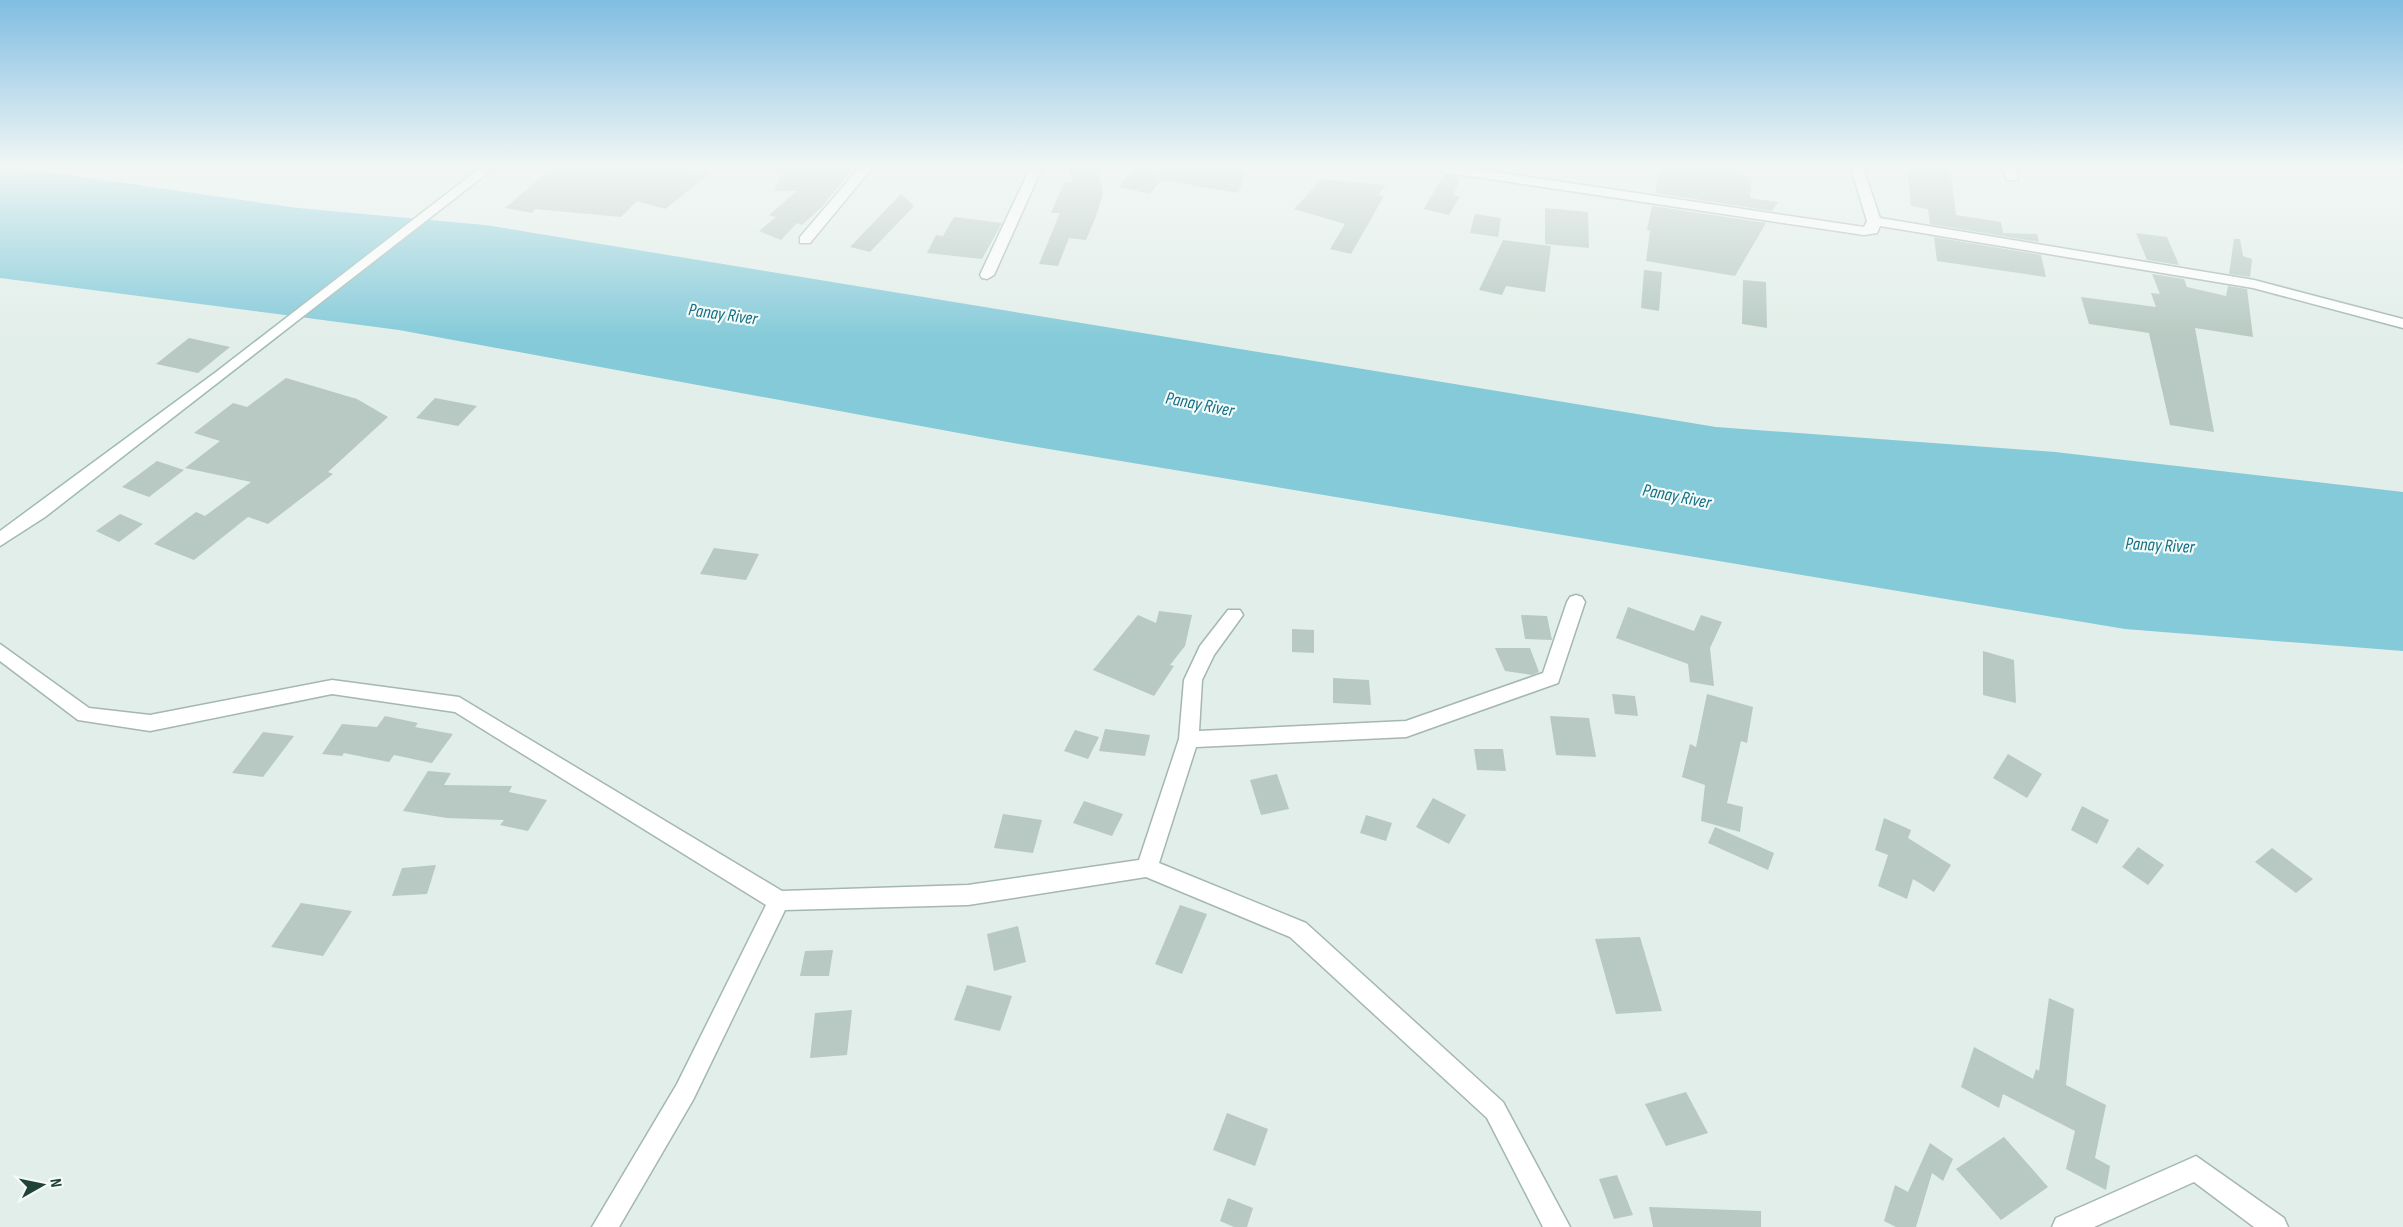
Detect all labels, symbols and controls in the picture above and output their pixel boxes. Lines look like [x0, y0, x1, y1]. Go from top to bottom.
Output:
water label: Panay River [687, 299, 760, 330]
water label: Panay River [1164, 388, 1237, 422]
water label: Panay River [1641, 480, 1714, 514]
water label: Panay River [2125, 533, 2196, 558]
north arrow [12, 1155, 72, 1215]
text: N [45, 1177, 65, 1189]

